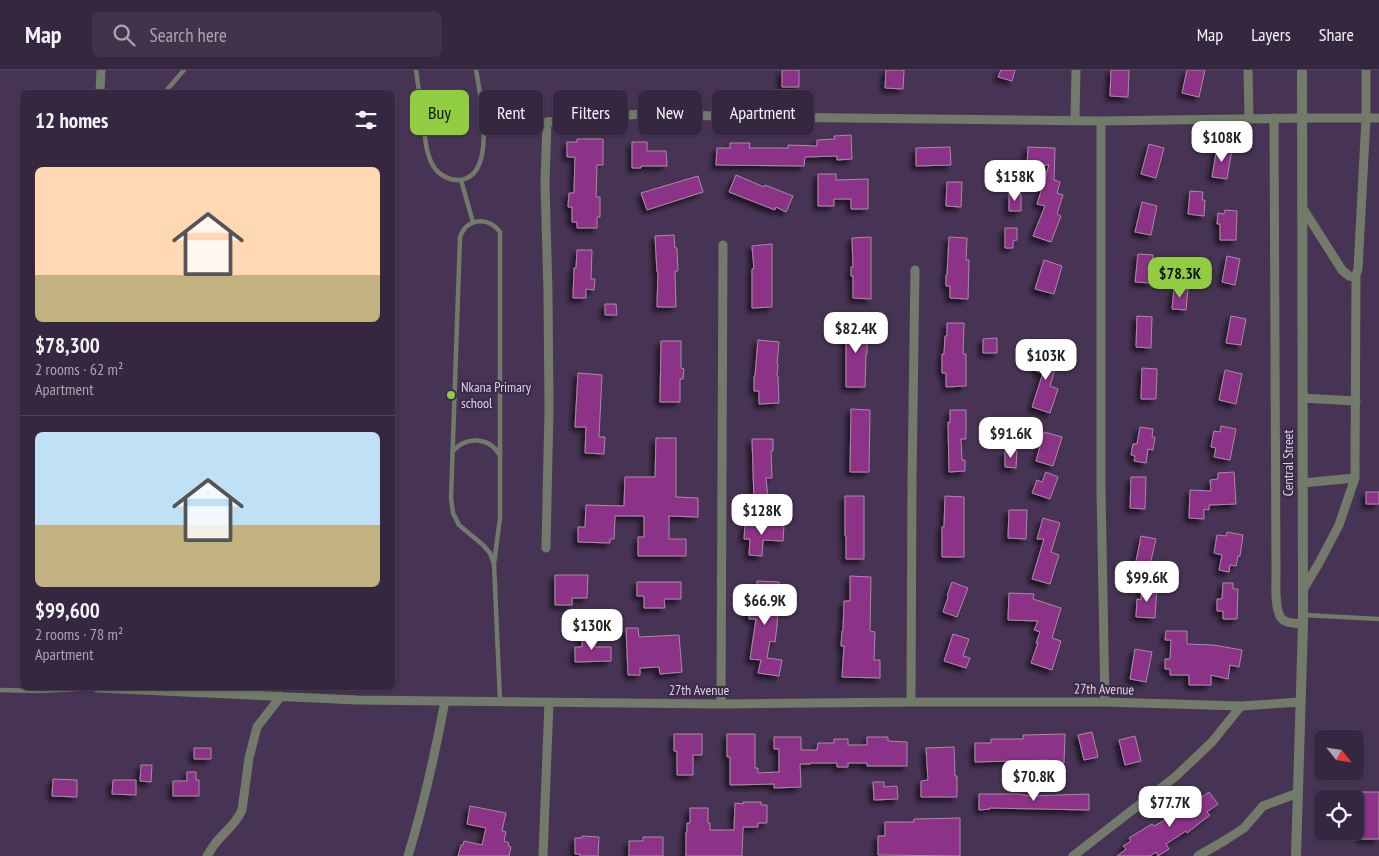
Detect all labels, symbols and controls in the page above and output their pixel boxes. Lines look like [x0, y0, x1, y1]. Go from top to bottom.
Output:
search box [92, 12, 442, 57]
text: Map [25, 19, 62, 50]
icon: search [110, 21, 138, 49]
text: Search here [150, 23, 227, 47]
text: Map [1197, 23, 1223, 46]
text: Layers [1251, 23, 1291, 46]
text: Share [1319, 23, 1354, 46]
chip: Buy [410, 90, 469, 135]
chip: Rent [479, 90, 543, 135]
chip: Filters [553, 90, 628, 135]
chip: New [638, 90, 702, 135]
chip: Apartment [712, 90, 814, 135]
icon: filters [352, 106, 380, 134]
text: 12 homes [35, 107, 108, 134]
pin: $108K [1187, 121, 1257, 163]
text: $108K [1203, 127, 1241, 147]
pin: $158K [980, 160, 1050, 202]
text: $158K [996, 166, 1034, 186]
icon: home [163, 199, 253, 289]
pin: $78.3K [1139, 256, 1221, 299]
text: $78.3K [1159, 263, 1201, 283]
pin: $82.4K [815, 312, 897, 354]
text: $82.4K [835, 318, 877, 338]
text: $78,300 [35, 332, 100, 359]
pin: $103K [1011, 338, 1081, 381]
text: $103K [1027, 345, 1065, 365]
text: 2 rooms · 62 m² [35, 359, 123, 379]
place label: Nkana Primary school [461, 378, 532, 412]
text: Apartment [35, 379, 94, 399]
marker: Nkana Primary school [445, 389, 457, 401]
pin: $91.6K [970, 416, 1052, 459]
text: $91.6K [990, 423, 1032, 443]
street label: Central Street [1279, 430, 1297, 496]
icon: home [163, 465, 253, 555]
pin: $128K [727, 494, 797, 536]
text: $128K [743, 500, 781, 520]
pin: $99.6K [1106, 560, 1188, 603]
text: $99.6K [1126, 567, 1168, 587]
pin: $66.9K [724, 584, 806, 626]
text: $66.9K [744, 590, 786, 610]
text: $99,600 [35, 597, 100, 624]
pin: $130K [557, 608, 627, 651]
text: $130K [573, 615, 611, 635]
text: 2 rooms · 78 m² [35, 624, 123, 644]
text: Apartment [35, 644, 94, 664]
street label: 27th Avenue [1074, 679, 1135, 699]
street label: 27th Avenue [669, 681, 729, 699]
north arrow [1314, 730, 1364, 780]
map controls [1314, 730, 1364, 840]
pin: $70.8K [993, 760, 1075, 802]
text: $70.8K [1013, 766, 1055, 786]
pin: $77.7K [1129, 786, 1211, 828]
button: locate [1314, 790, 1364, 840]
text: $77.7K [1150, 792, 1190, 812]

